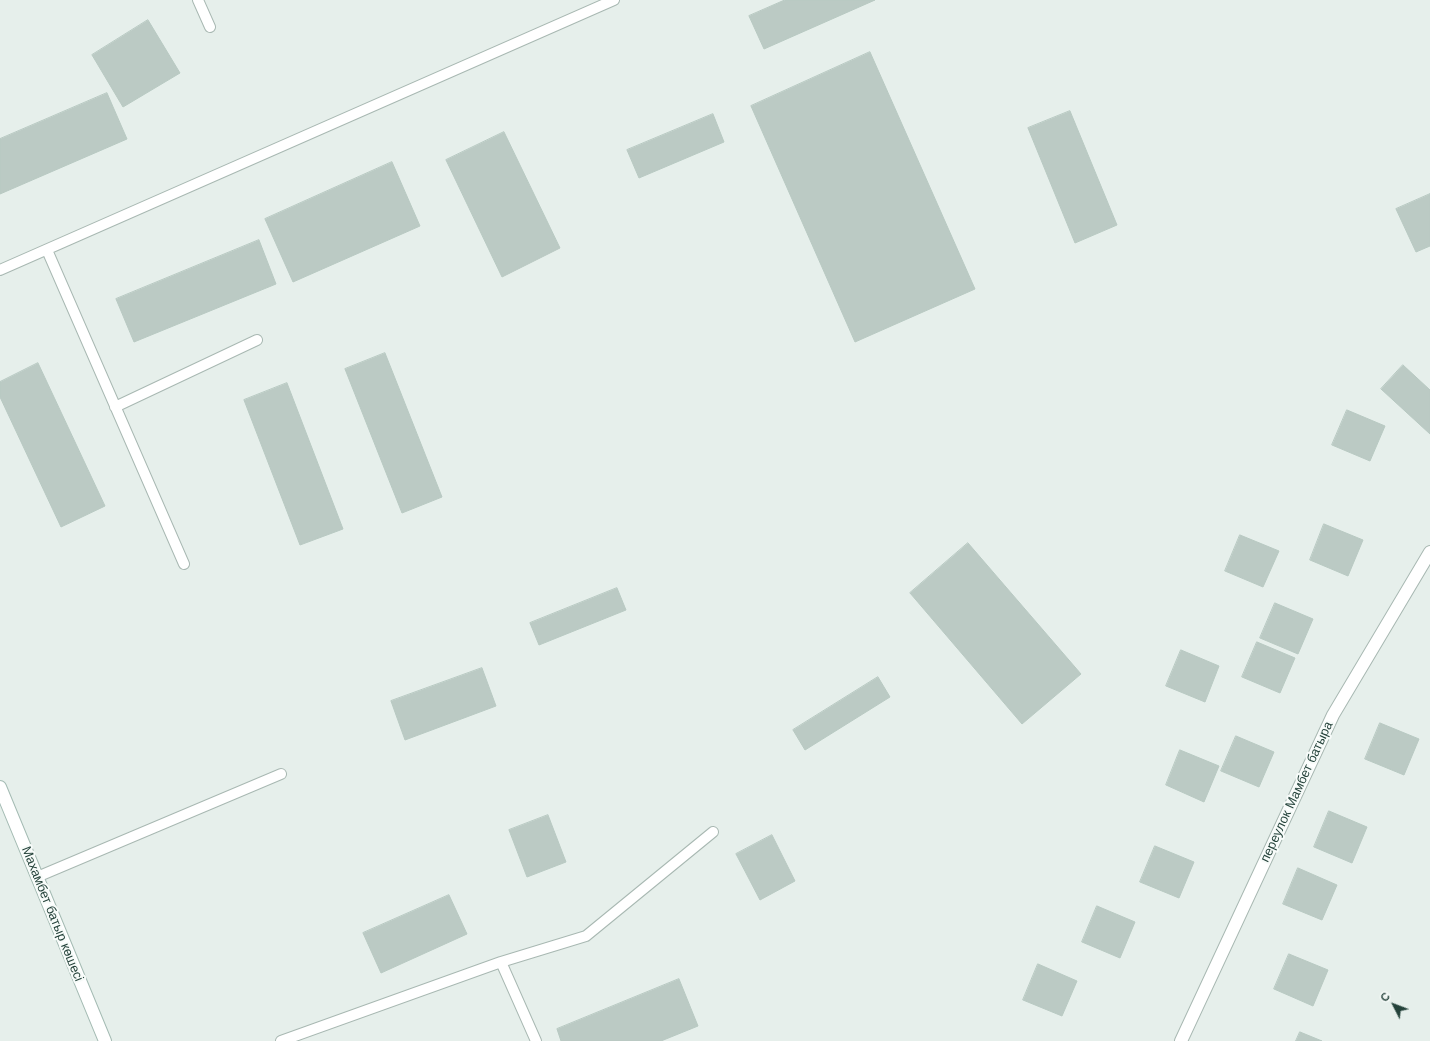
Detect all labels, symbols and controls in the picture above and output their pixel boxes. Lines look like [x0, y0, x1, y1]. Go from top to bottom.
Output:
street label: переулок Мамбет батыра [1257, 719, 1337, 865]
street label: Махамбет батыр көшесі [18, 844, 86, 984]
north arrow [1374, 985, 1414, 1025]
text: С [1378, 990, 1392, 1004]

